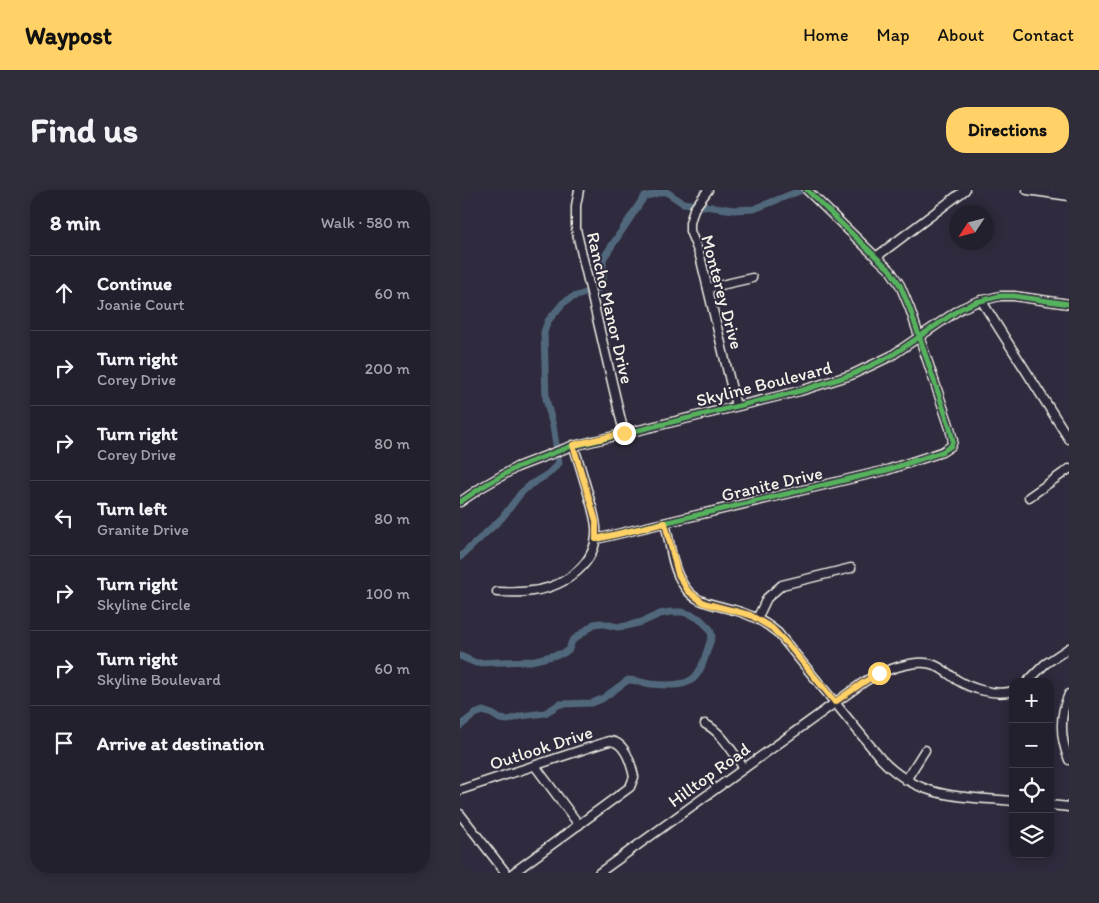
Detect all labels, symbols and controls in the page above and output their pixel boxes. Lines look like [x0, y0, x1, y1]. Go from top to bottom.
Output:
text: Waypost [25, 21, 112, 50]
text: Home [803, 24, 849, 46]
text: Map [877, 24, 910, 46]
text: About [938, 24, 984, 46]
text: Contact [1012, 24, 1074, 46]
button: Directions [946, 107, 1069, 153]
text: Find us [30, 109, 138, 151]
north arrow [949, 205, 994, 250]
text: 8 min [50, 210, 100, 235]
text: Walk · 580 m [321, 213, 410, 232]
street label: Rancho Manor Drive [582, 230, 638, 386]
street label: Monterey Drive [696, 232, 748, 352]
text: Continue [97, 272, 172, 295]
icon: ahead [50, 279, 78, 307]
text: 60 m [375, 284, 410, 303]
text: Joanie Court [97, 295, 185, 314]
text: Turn right [97, 347, 178, 370]
icon: right [50, 354, 78, 382]
street label: Skyline Boulevard [694, 356, 835, 412]
text: 200 m [365, 359, 410, 378]
text: Corey Drive [97, 370, 176, 389]
text: Turn right [97, 422, 178, 445]
route end [613, 422, 636, 445]
icon: right [50, 429, 78, 457]
text: 80 m [374, 434, 410, 453]
text: Corey Drive [97, 445, 176, 464]
street label: Granite Drive [719, 462, 825, 506]
text: Turn left [97, 497, 167, 520]
icon: left [50, 504, 78, 532]
text: 80 m [374, 509, 410, 528]
text: Granite Drive [97, 520, 189, 539]
text: Turn right [97, 572, 178, 595]
icon: right [50, 579, 78, 607]
text: 100 m [366, 584, 410, 603]
text: Skyline Circle [97, 595, 191, 614]
text: Turn right [97, 647, 178, 670]
icon: right [50, 654, 78, 682]
text: 60 m [375, 659, 410, 678]
route start [868, 662, 891, 685]
text: Skyline Boulevard [97, 670, 221, 689]
map controls [1009, 678, 1054, 858]
button: + [1009, 678, 1054, 723]
street label: Outlook Drive [487, 721, 595, 775]
button: − [1009, 723, 1054, 768]
icon: arrive [50, 729, 78, 757]
text: Arrive at destination [97, 732, 264, 755]
street label: Hilltop Road [664, 738, 754, 812]
button: locate [1009, 768, 1054, 813]
button: layers [1009, 813, 1054, 858]

